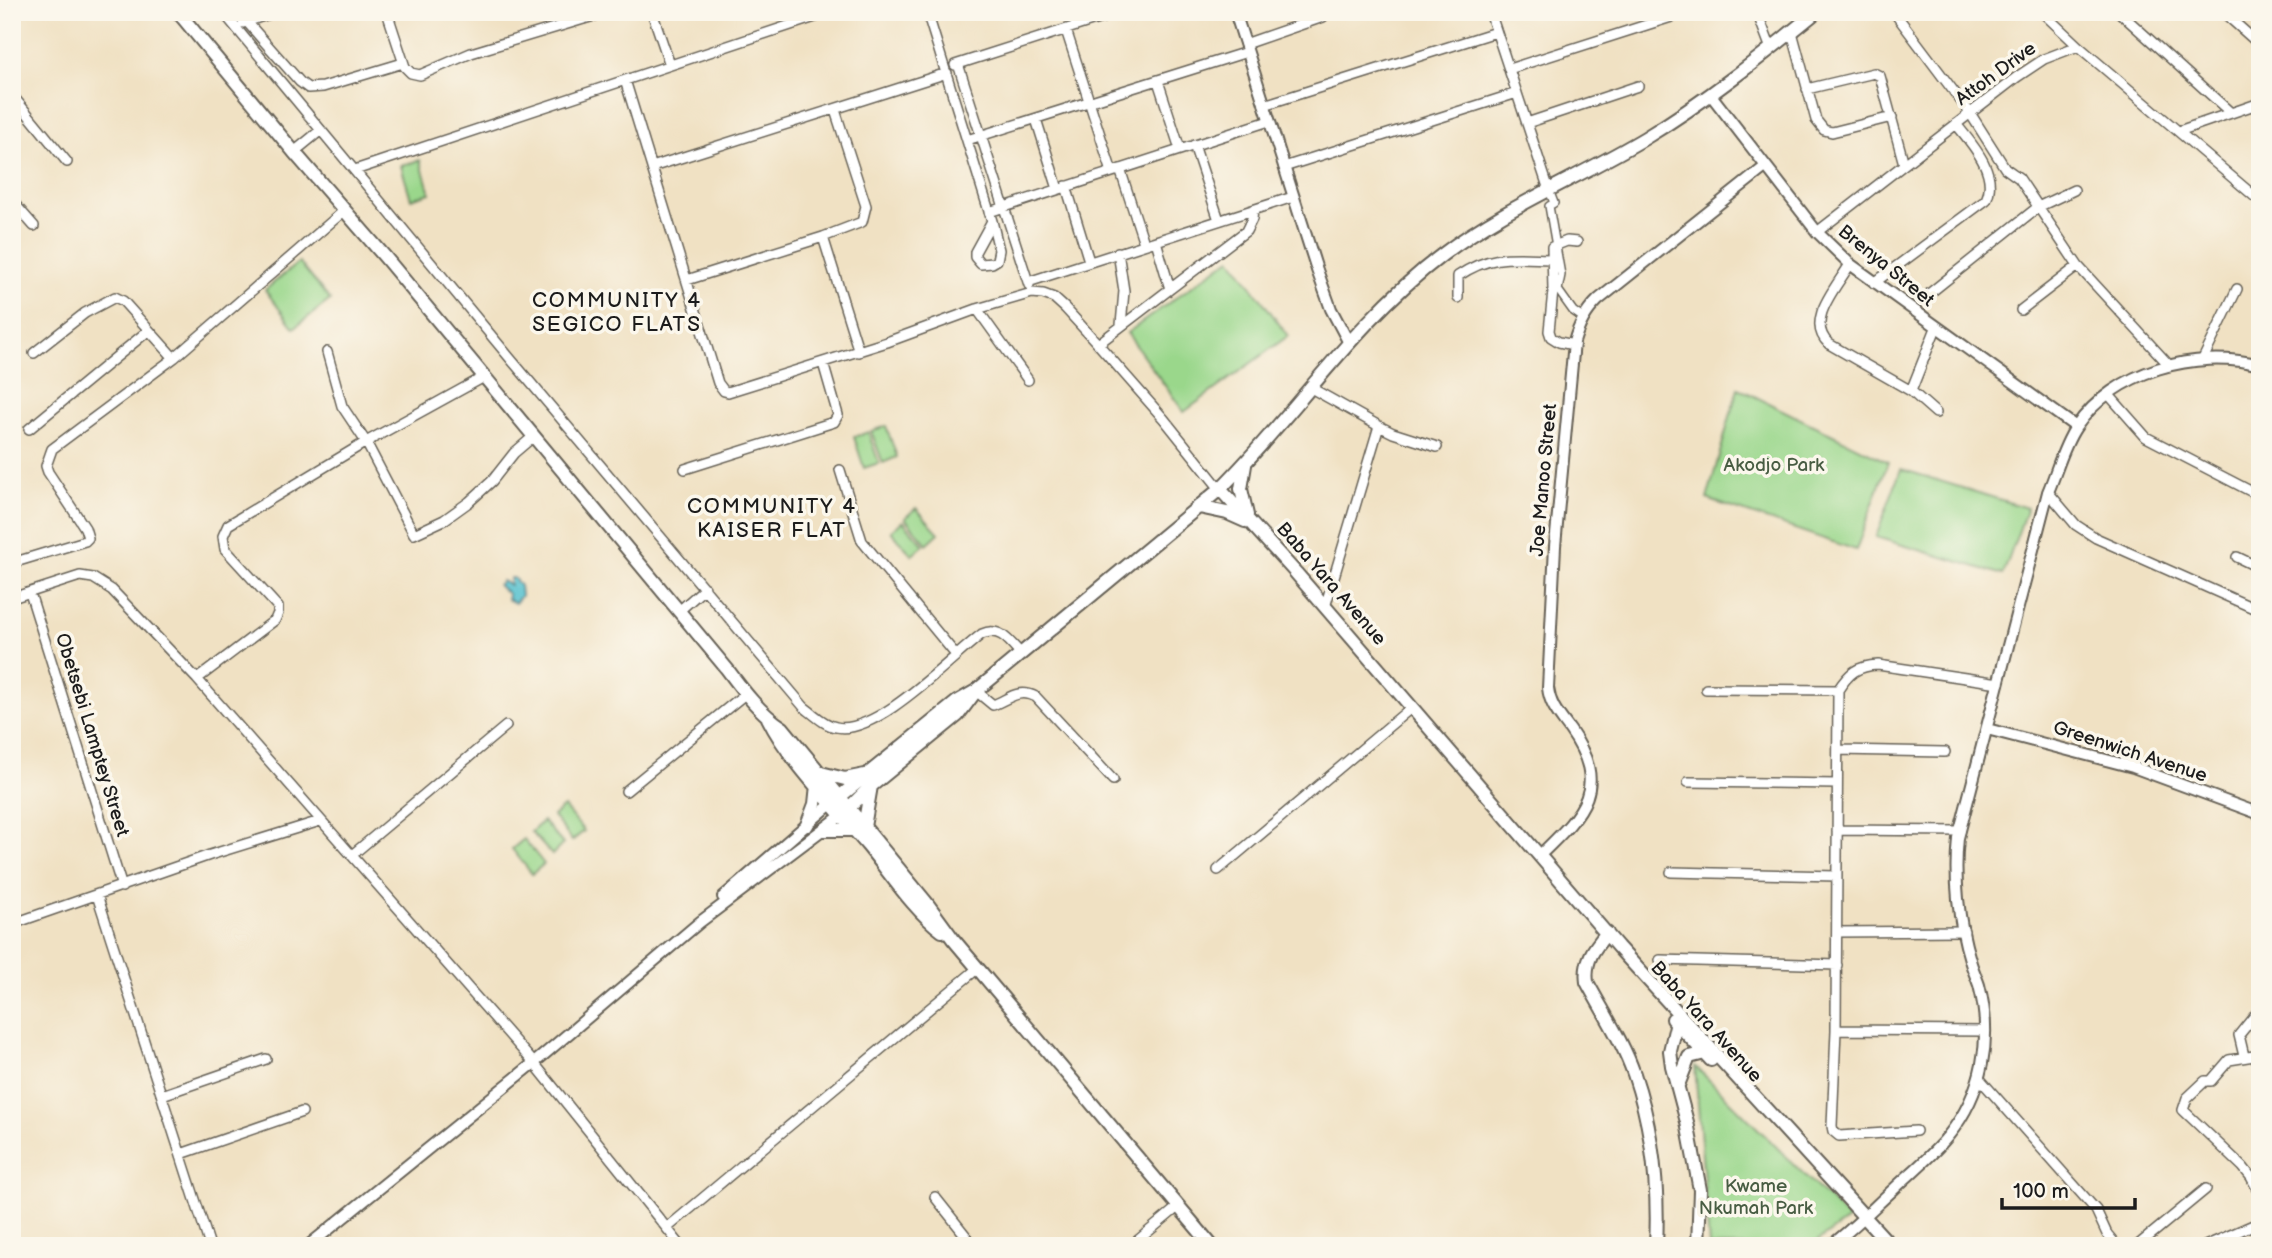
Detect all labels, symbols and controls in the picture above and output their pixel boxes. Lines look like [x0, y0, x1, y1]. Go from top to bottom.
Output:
street label: Attoh Drive [1951, 37, 2041, 111]
street label: Brenya Street [1833, 220, 1939, 312]
district label: COMMUNITY 4 SEGICO FLATS [532, 288, 702, 337]
street label: Joe Manoo Street [1526, 403, 1562, 557]
park label: Akodjo Park [1724, 454, 1825, 477]
district label: COMMUNITY 4 KAISER FLAT [687, 494, 857, 543]
street label: Baba Yara Avenue [1271, 518, 1391, 650]
street label: Obetsebi Lamptey Street [50, 631, 134, 840]
street label: Greenwich Avenue [2050, 716, 2210, 788]
street label: Baba Yara Avenue [1645, 957, 1767, 1087]
scale bar [2002, 1167, 2136, 1211]
park label: Kwame Nkumah Park [1699, 1175, 1814, 1220]
text: 100 m [2013, 1179, 2069, 1204]

